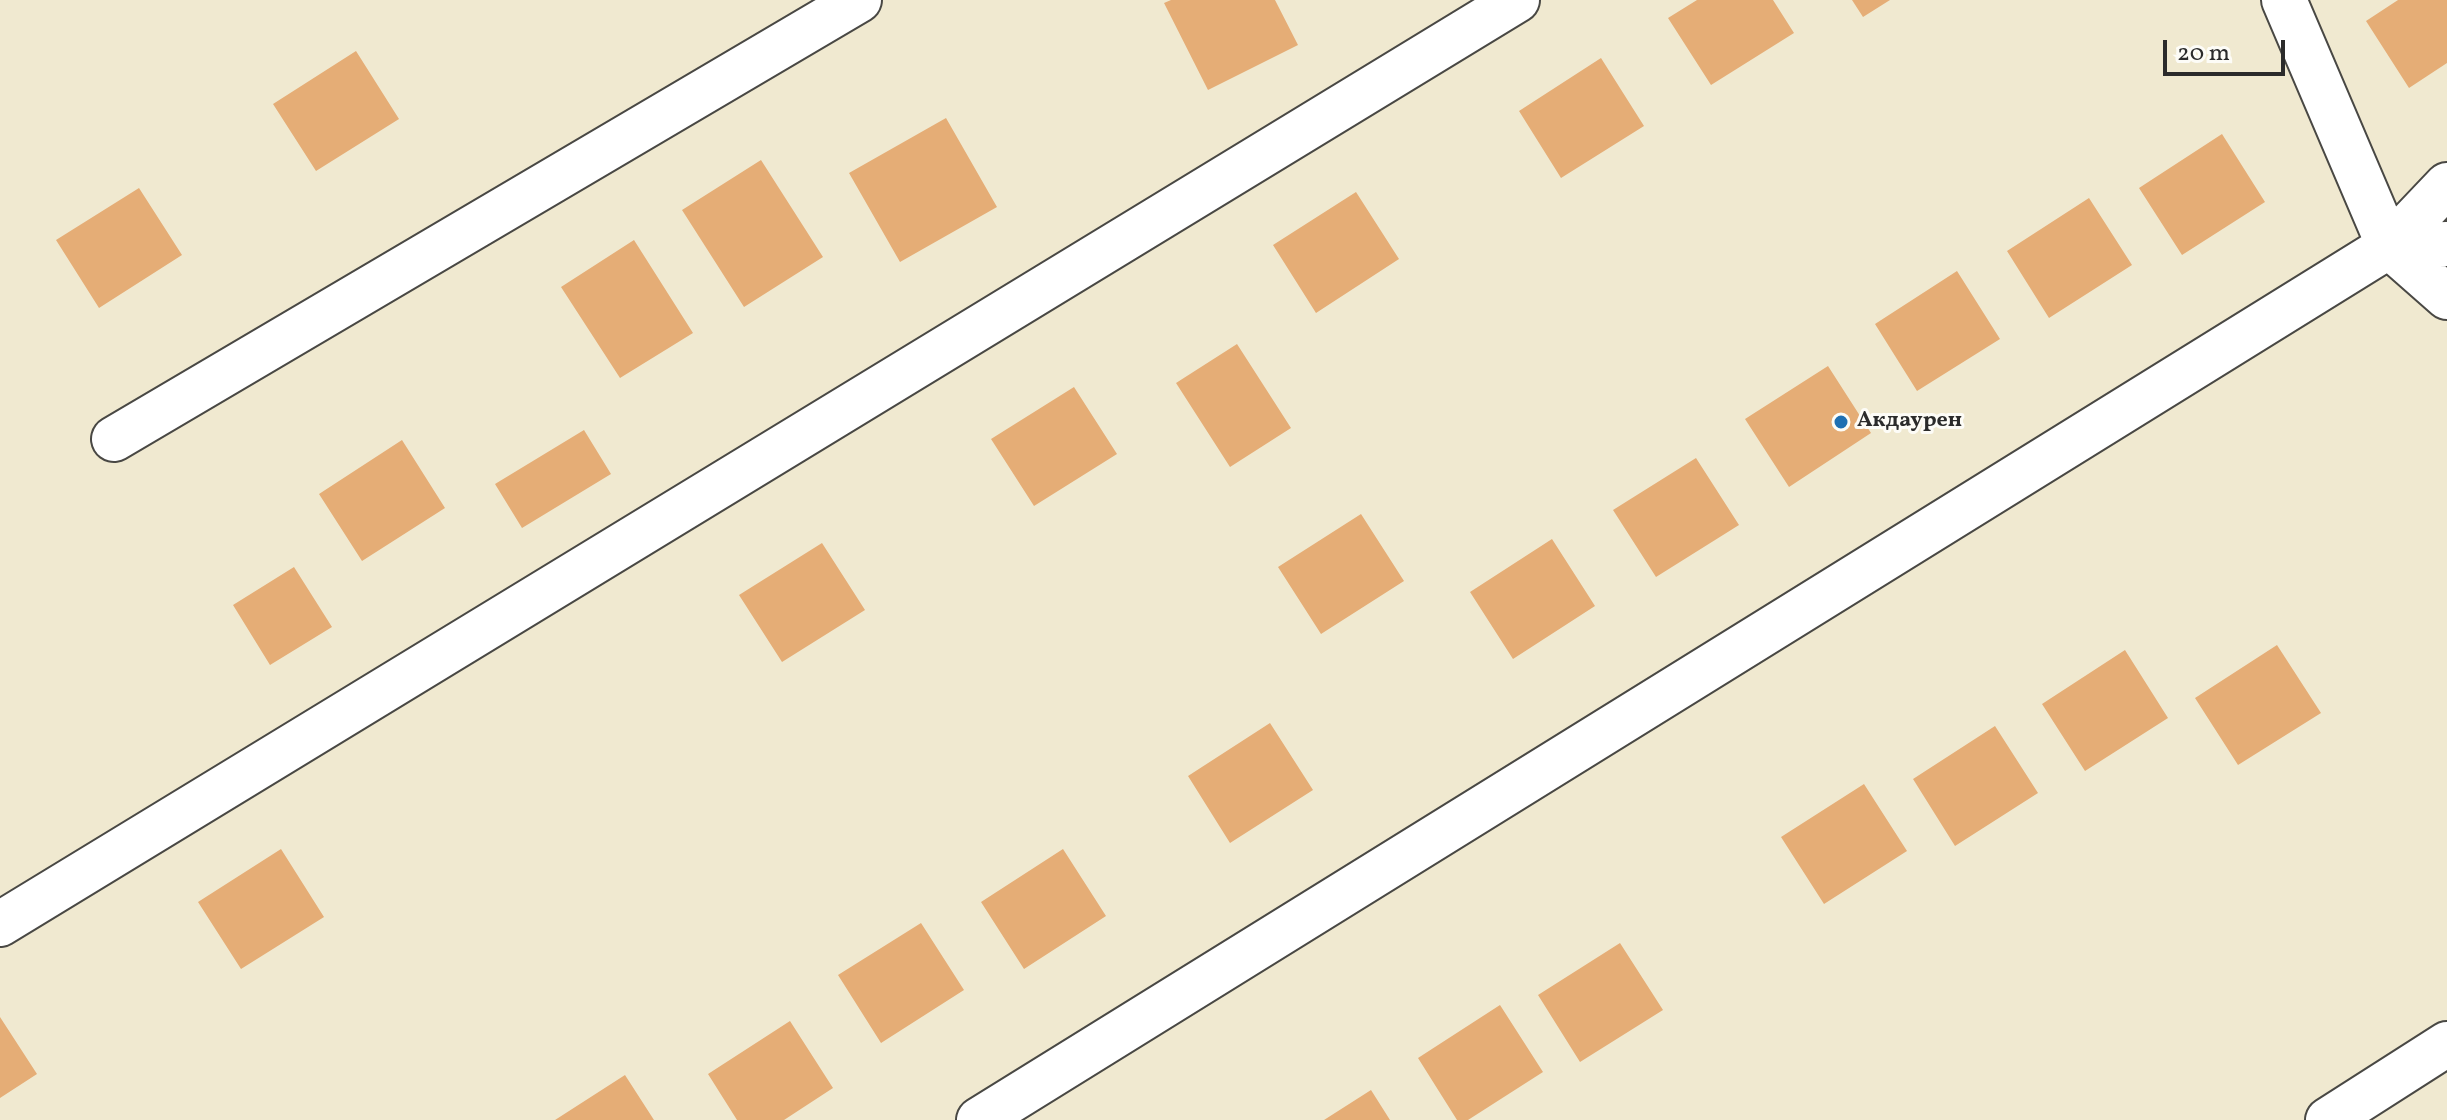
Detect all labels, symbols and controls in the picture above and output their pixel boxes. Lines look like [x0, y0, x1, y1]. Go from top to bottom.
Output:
scale bar [2167, 24, 2289, 74]
text: 20 m [2177, 37, 2230, 71]
place label: Акдаурен [1857, 409, 1962, 435]
marker: Акдаурен [1832, 413, 1850, 431]

